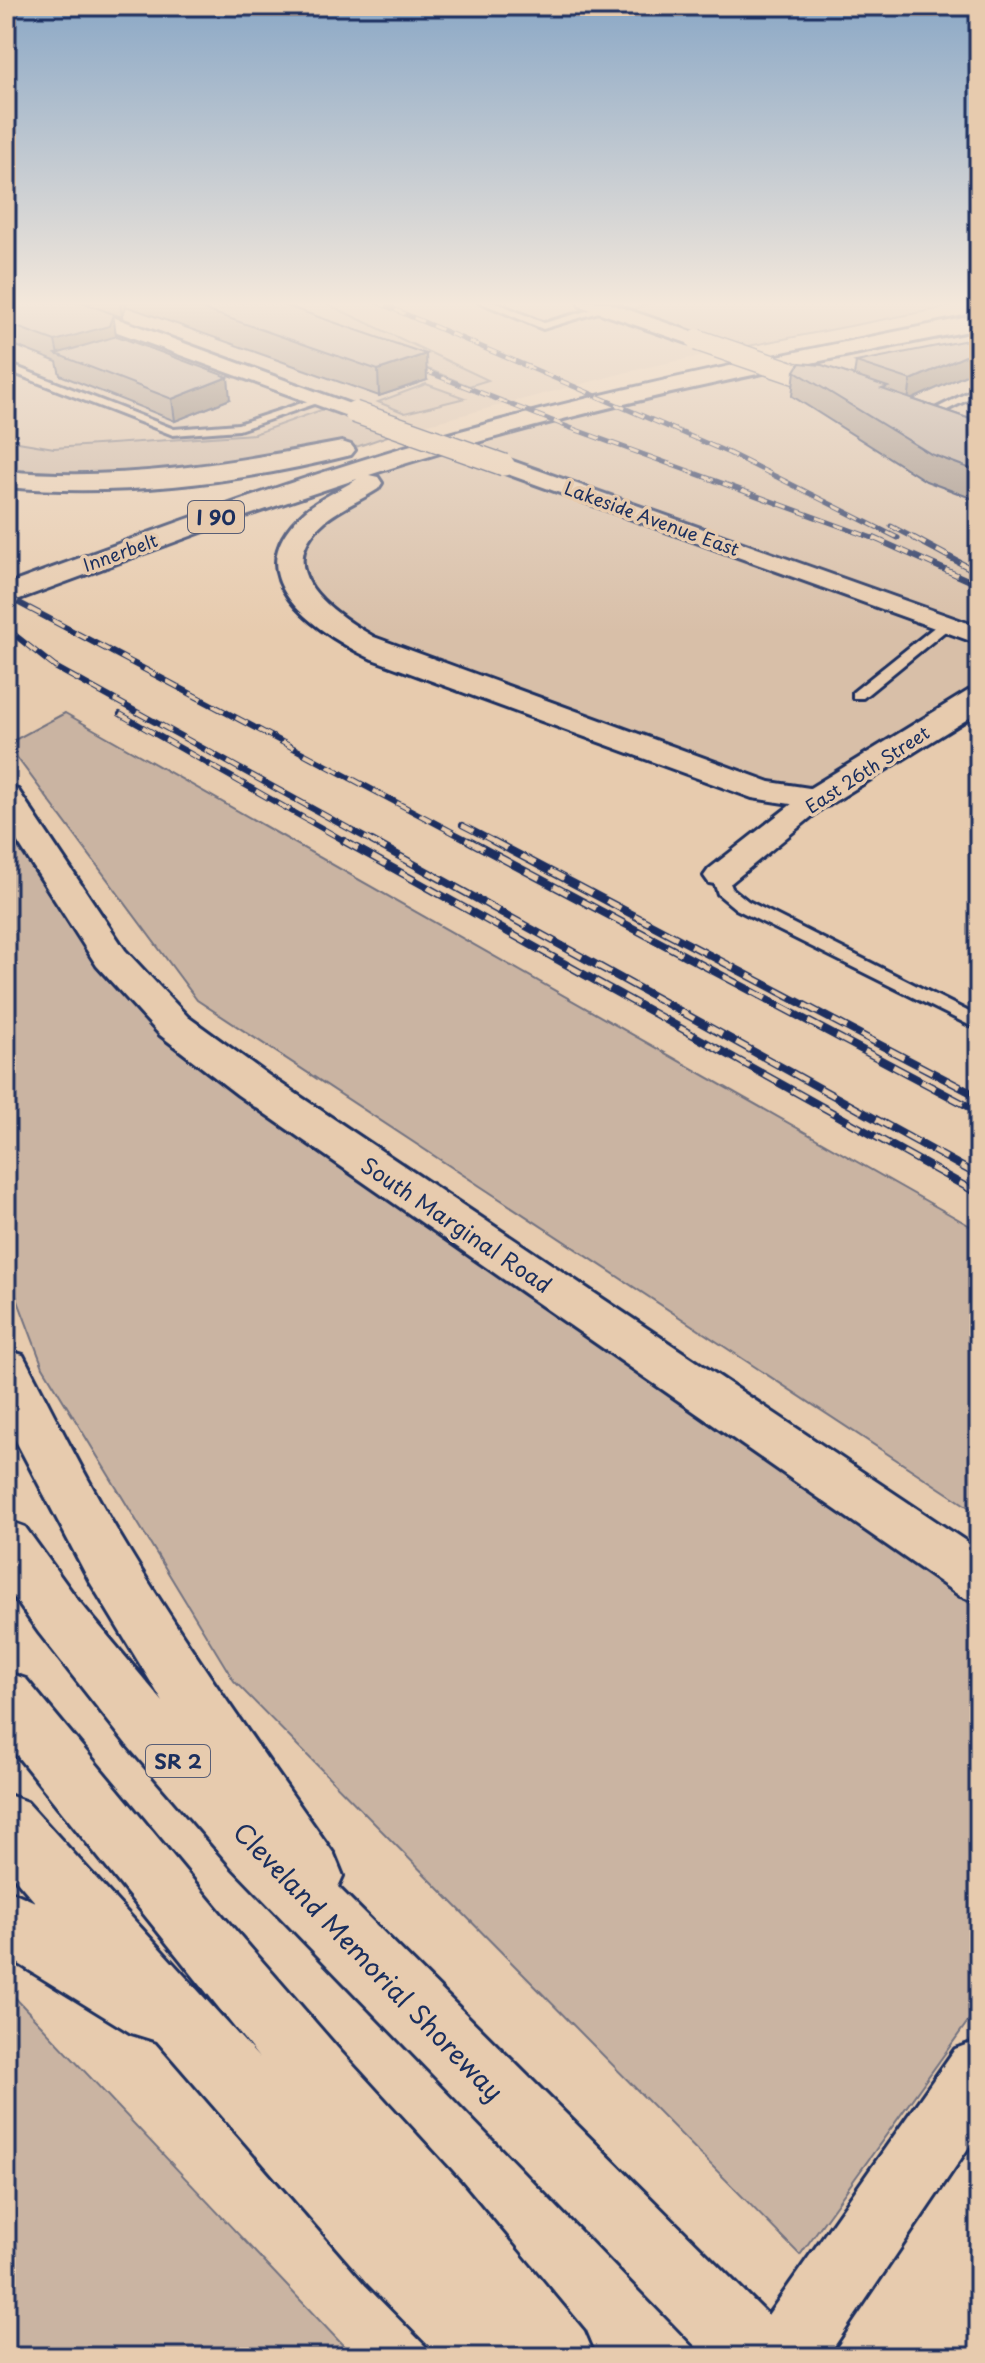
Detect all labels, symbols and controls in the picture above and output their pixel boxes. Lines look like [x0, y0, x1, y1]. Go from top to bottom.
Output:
street label: Lakeside Avenue East [561, 474, 743, 562]
road number: I 90 [188, 501, 244, 533]
street label: Innerbelt [79, 526, 161, 578]
street label: East 26th Street [799, 719, 935, 819]
street label: South Marginal Road [355, 1148, 559, 1300]
road number: SR 2 [146, 1745, 210, 1777]
street label: Cleveland Memorial Shoreway [225, 1813, 513, 2109]

